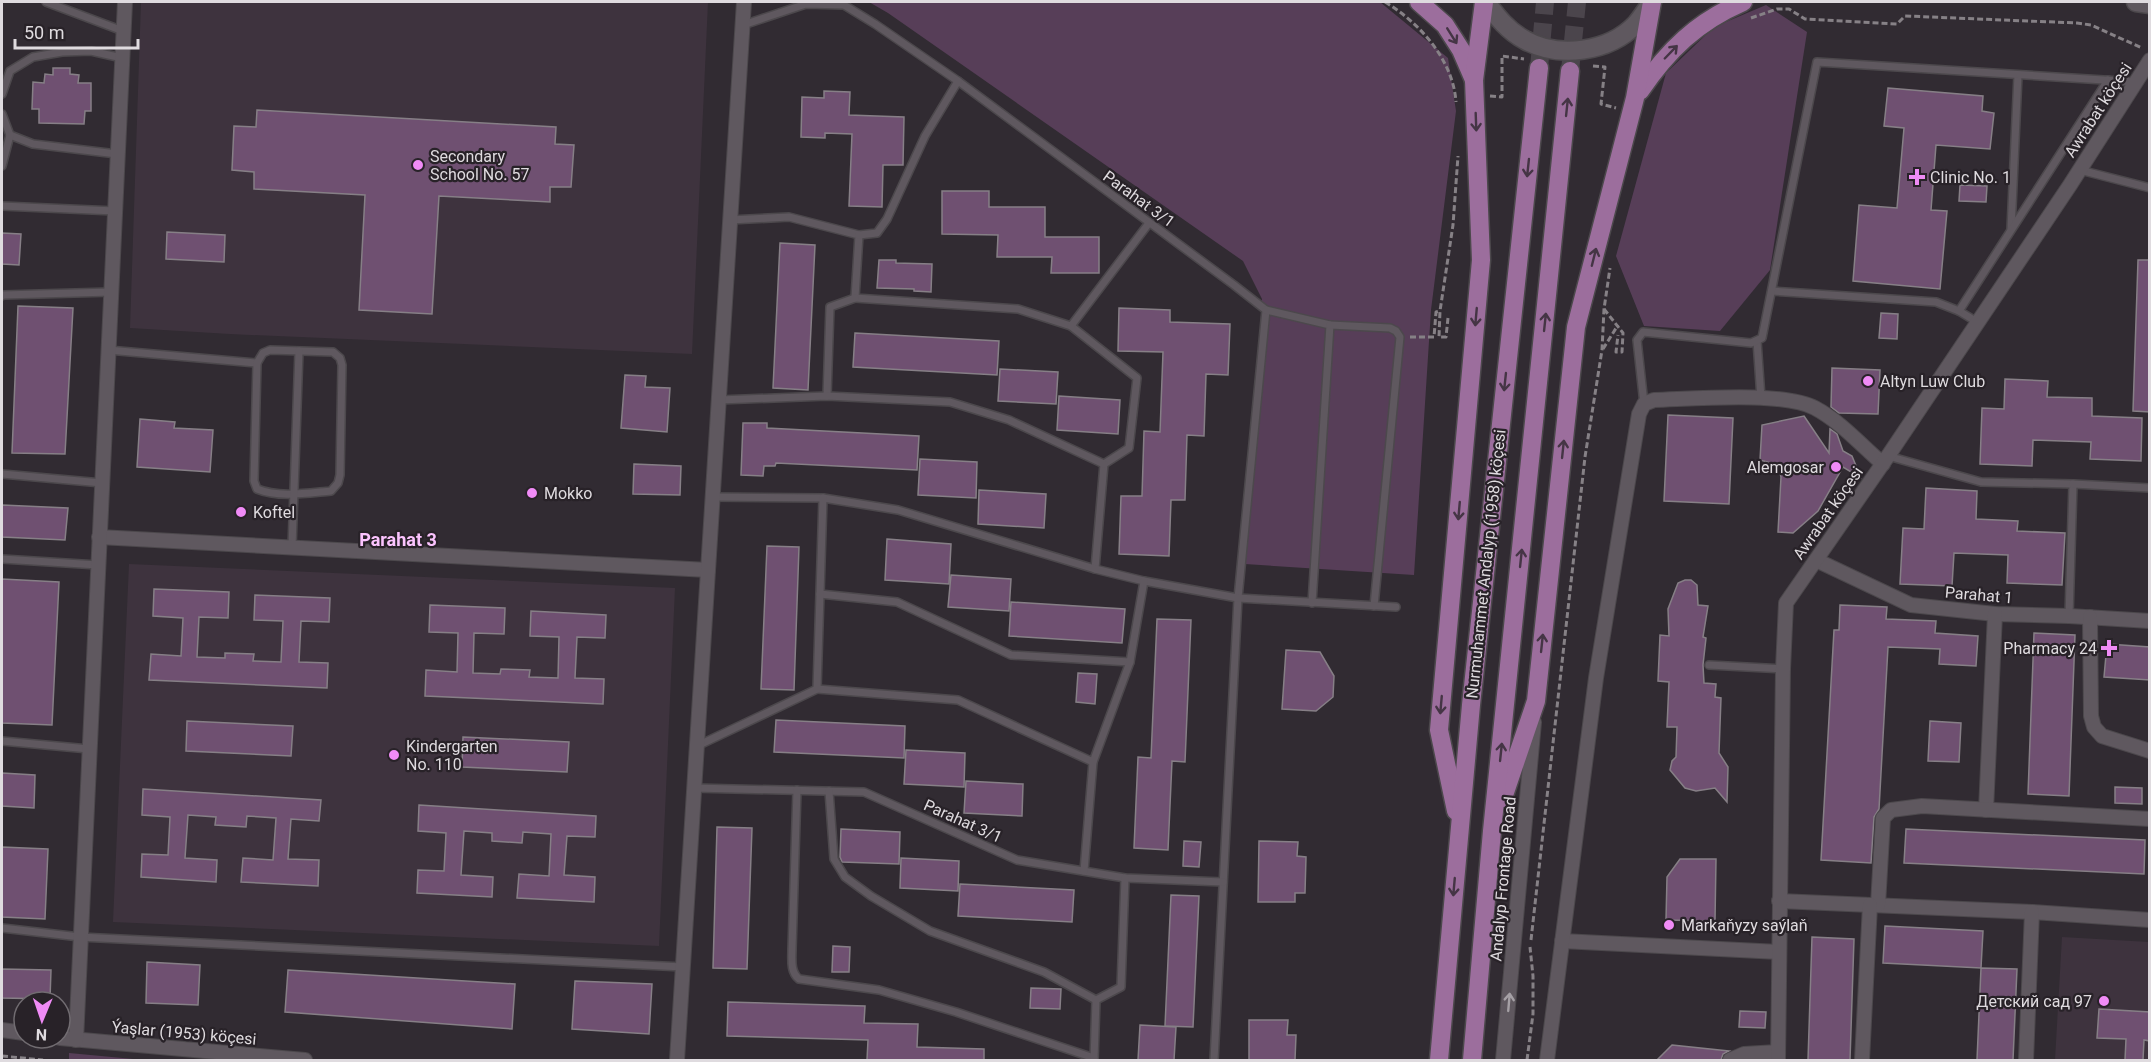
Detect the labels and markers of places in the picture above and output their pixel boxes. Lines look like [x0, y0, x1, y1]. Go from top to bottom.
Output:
place label: Secondary School No. 57 [430, 147, 530, 184]
marker: Secondary School No. 57 [411, 158, 425, 172]
marker: Clinic No. 1 [1908, 168, 1926, 186]
place label: Clinic No. 1 [1930, 168, 2011, 187]
place label: Altyn Luw Club [1880, 372, 1985, 391]
marker: Altyn Luw Club [1861, 374, 1875, 388]
place label: Alemgosar [1747, 458, 1825, 477]
marker: Alemgosar [1829, 460, 1843, 474]
place label: Mokko [544, 484, 592, 503]
marker: Mokko [525, 486, 539, 500]
place label: Koftel [253, 503, 295, 522]
marker: Koftel [234, 505, 248, 519]
place label: Pharmacy 24 [2003, 639, 2097, 658]
marker: Pharmacy 24 [2102, 641, 2116, 655]
place label: Kindergarten No. 110 [406, 737, 498, 774]
marker: Kindergarten No. 110 [387, 748, 401, 762]
place label: Markaňyzy saýlaň [1681, 916, 1808, 935]
marker: Markaňyzy saýlaň [1662, 918, 1676, 932]
place label: Детский сад 97 [1976, 992, 2092, 1011]
marker: Детский сад 97 [2097, 994, 2111, 1008]

